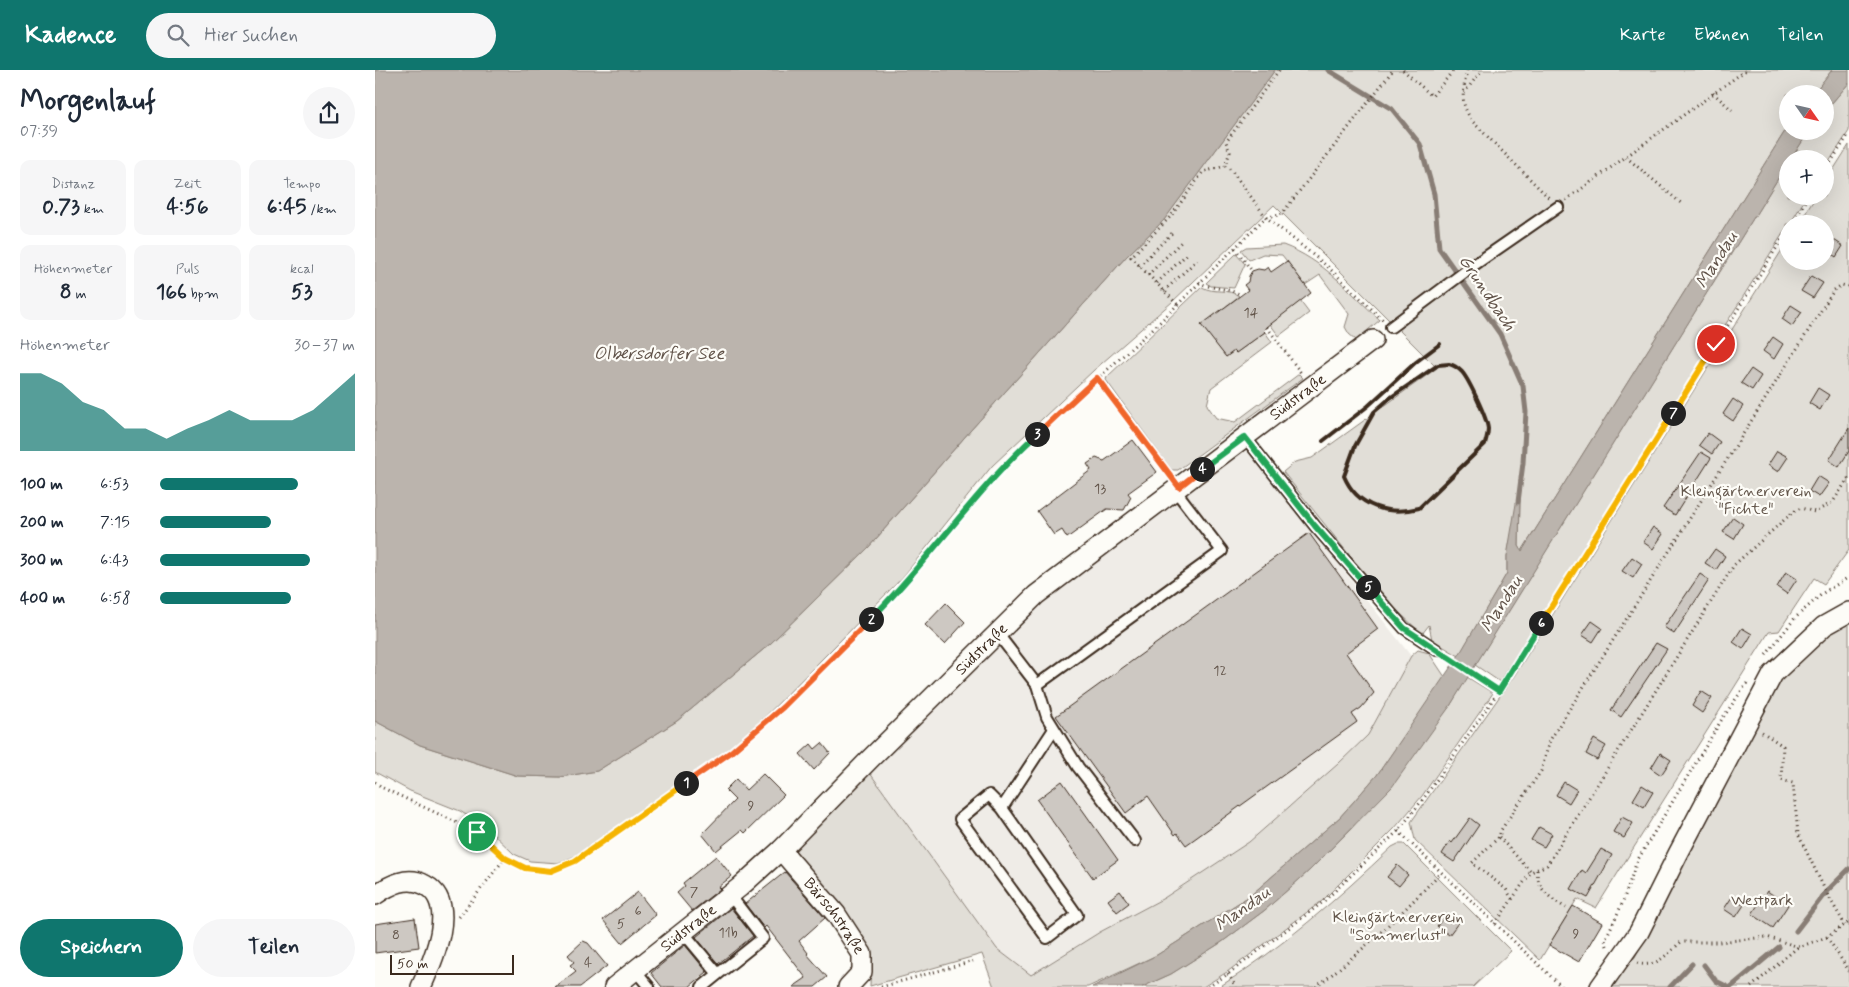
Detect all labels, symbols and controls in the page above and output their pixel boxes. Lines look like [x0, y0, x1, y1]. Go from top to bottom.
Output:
search box [146, 13, 496, 58]
text: Kadence [25, 20, 116, 51]
icon: search [164, 21, 192, 49]
text: Hier suchen [204, 23, 298, 48]
text: Karte [1620, 23, 1666, 47]
text: Ebenen [1694, 23, 1750, 47]
text: Teilen [1778, 23, 1824, 47]
text: Morgenlauf [20, 83, 156, 120]
north arrow [1779, 85, 1834, 140]
map controls [1779, 85, 1834, 270]
button: share [303, 87, 355, 139]
text: 07:39 [20, 121, 58, 142]
button: + [1779, 150, 1834, 205]
text: Distanz [51, 175, 95, 193]
text: Zeit [173, 175, 202, 193]
text: Tempo [283, 175, 320, 193]
text: 0.73 [42, 193, 80, 221]
text: 4:56 [166, 193, 209, 221]
text: 6:45 [267, 193, 307, 221]
text: km [80, 200, 104, 218]
text: /km [307, 200, 337, 218]
button: − [1779, 215, 1834, 270]
water label: Mandau [1690, 227, 1744, 293]
water label: Grundbach [1453, 250, 1522, 336]
text: Höhenmeter [34, 260, 112, 278]
text: Puls [176, 260, 199, 278]
text: kcal [290, 260, 314, 278]
text: 8 [60, 278, 72, 306]
text: 166 [156, 278, 187, 306]
text: 53 [291, 278, 313, 306]
text: m [72, 285, 87, 303]
text: bpm [187, 285, 219, 303]
house number: 14 [1244, 304, 1259, 322]
pin [1695, 323, 1737, 365]
icon: check [1702, 330, 1730, 358]
text: Höhenmeter [20, 335, 110, 356]
text: 30–37 m [294, 335, 355, 356]
water label: Olbersdorfer See [594, 342, 725, 366]
street label: Südstraße [1265, 369, 1331, 425]
pin: 7 [1661, 400, 1685, 426]
text: 7 [1669, 404, 1678, 422]
pin: 3 [1025, 422, 1049, 446]
text: 3 [1034, 425, 1041, 443]
pin: 4 [1189, 456, 1215, 482]
text: 4 [1198, 460, 1207, 478]
text: 100 m [20, 474, 63, 495]
text: 6:53 [100, 474, 129, 495]
house number: 13 [1094, 480, 1106, 498]
park label: Kleingärtnerverein "Fichte" [1680, 481, 1812, 520]
text: 200 m [20, 512, 64, 533]
text: 7:15 [100, 512, 130, 533]
text: 300 m [20, 550, 63, 571]
text: 6:43 [100, 550, 129, 571]
water label: Mandau [1475, 571, 1529, 637]
pin: 5 [1355, 574, 1381, 600]
text: 5 [1364, 578, 1373, 596]
text: 400 m [20, 588, 65, 609]
text: 6:58 [100, 588, 131, 609]
pin: 2 [859, 606, 883, 632]
text: 2 [868, 610, 875, 628]
pin: 6 [1529, 610, 1553, 636]
text: 6 [1538, 614, 1545, 632]
street label: Südstraße [951, 618, 1012, 680]
house number: 12 [1213, 662, 1227, 680]
pin: 1 [673, 770, 699, 796]
text: 1 [683, 774, 690, 792]
house number: 9 [748, 797, 755, 815]
pin [456, 811, 498, 853]
icon: arrive [463, 818, 491, 846]
street label: Bärschstraße [799, 873, 870, 958]
water label: Mandau [1210, 881, 1276, 937]
house number: 7 [690, 883, 699, 901]
park label: Westpark [1731, 890, 1793, 911]
street label: Südstraße [656, 899, 721, 957]
house number: 6 [634, 902, 642, 920]
park label: Kleingärtnerverein "Sommerlust" [1332, 907, 1464, 946]
house number: 5 [617, 915, 625, 933]
button: Speichern [20, 919, 183, 977]
button: Teilen [193, 919, 355, 977]
house number: 11b [718, 924, 738, 942]
house number: 9 [1573, 925, 1580, 943]
house number: 8 [392, 926, 400, 944]
scale bar [390, 952, 514, 975]
house number: 4 [584, 954, 592, 972]
text: 50 m [397, 955, 428, 973]

